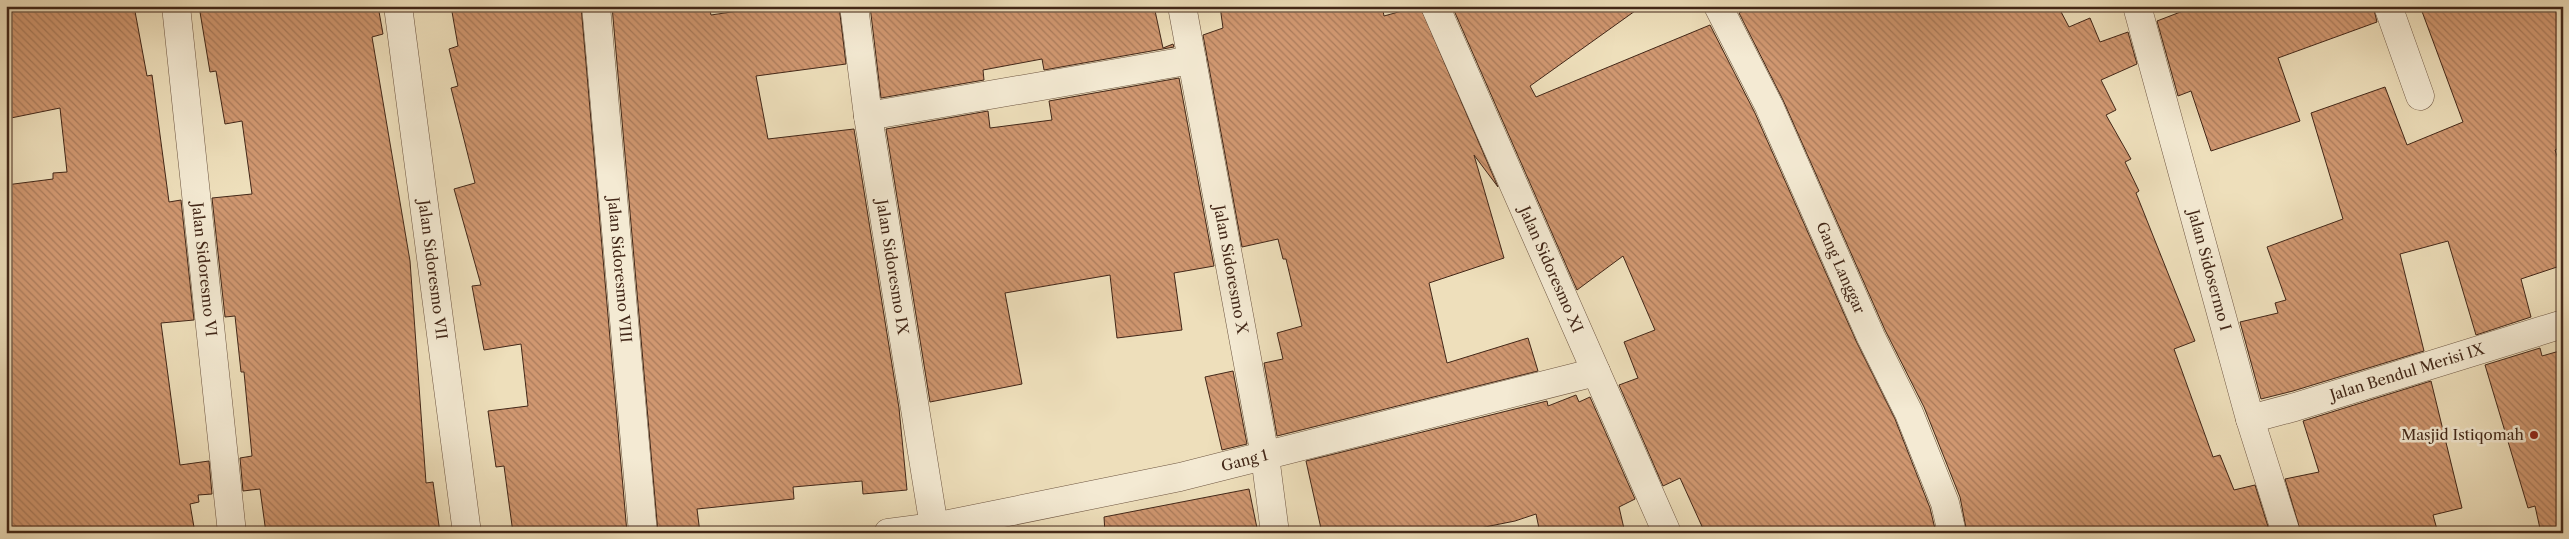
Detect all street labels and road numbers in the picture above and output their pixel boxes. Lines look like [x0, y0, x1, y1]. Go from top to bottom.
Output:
street label: Jalan Sidoresmo VIII [604, 194, 636, 344]
street label: Jalan Sidoresmo IX [872, 196, 913, 336]
street label: Jalan Sidoresmo VII [414, 197, 452, 341]
street label: Jalan Sidoresmo VI [188, 199, 221, 338]
street label: Jalan Sidoresmo XI [1515, 201, 1588, 336]
street label: Jalan Sidoresmo X [1210, 202, 1252, 336]
street label: Jalan Sidosermo I [2184, 206, 2235, 333]
street label: Gang Langgar [1812, 219, 1870, 317]
street label: Jalan Bendul Merisi IX [2326, 339, 2487, 405]
street label: Gang 1 [1219, 445, 1271, 475]

